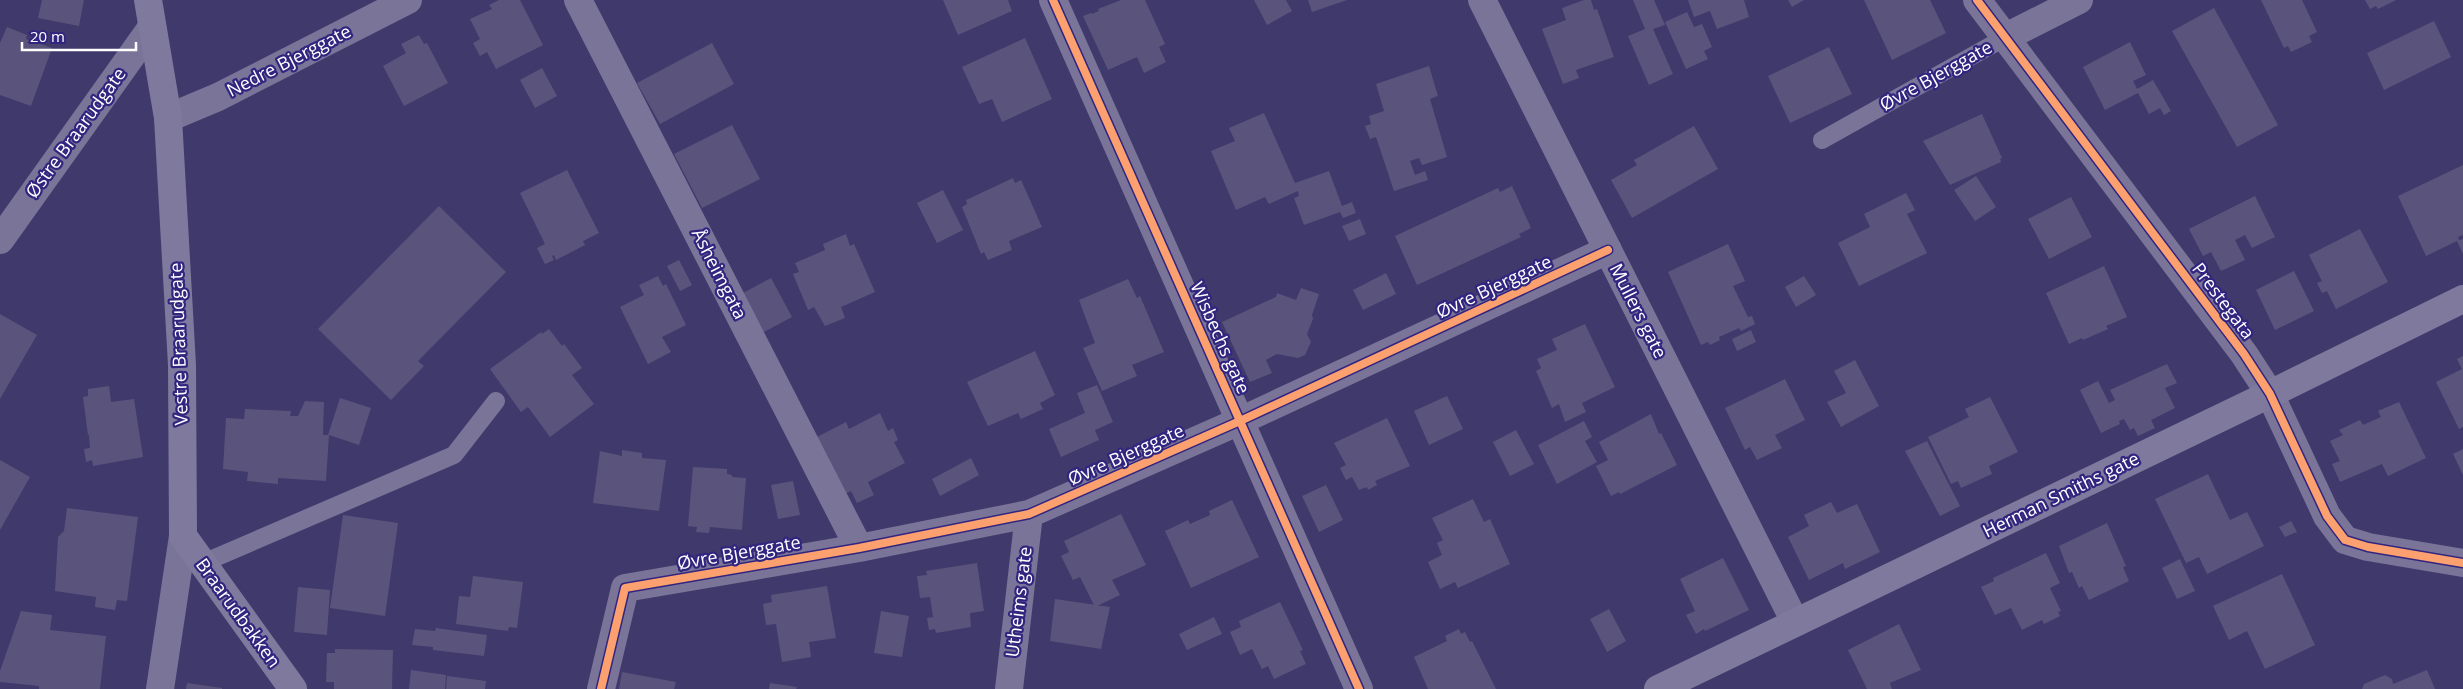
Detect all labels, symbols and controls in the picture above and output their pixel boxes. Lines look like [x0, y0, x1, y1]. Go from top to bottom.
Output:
street label: Nedre Bjerggate [222, 18, 355, 102]
scale bar [22, 20, 136, 52]
text: 20 m [30, 26, 65, 46]
street label: Øvre Bjerggate [1875, 34, 1996, 116]
street label: Østre Braarudgate [20, 62, 131, 203]
street label: Åsheimgata [687, 224, 753, 323]
street label: Øvre Bjerggate [1432, 249, 1555, 323]
street label: Prestegata [2187, 257, 2260, 343]
street label: Mullers gate [1605, 259, 1673, 362]
street label: Vestre Braarudgate [163, 262, 193, 426]
street label: Wisbechs gate [1186, 278, 1256, 397]
street label: Øvre Bjerggate [1064, 418, 1187, 490]
street label: Herman Smiths gate [1978, 446, 2143, 542]
street label: Øvre Bjerggate [675, 529, 802, 575]
street label: Utheims gate [999, 545, 1037, 659]
street label: Braarudbakken [191, 553, 287, 672]

